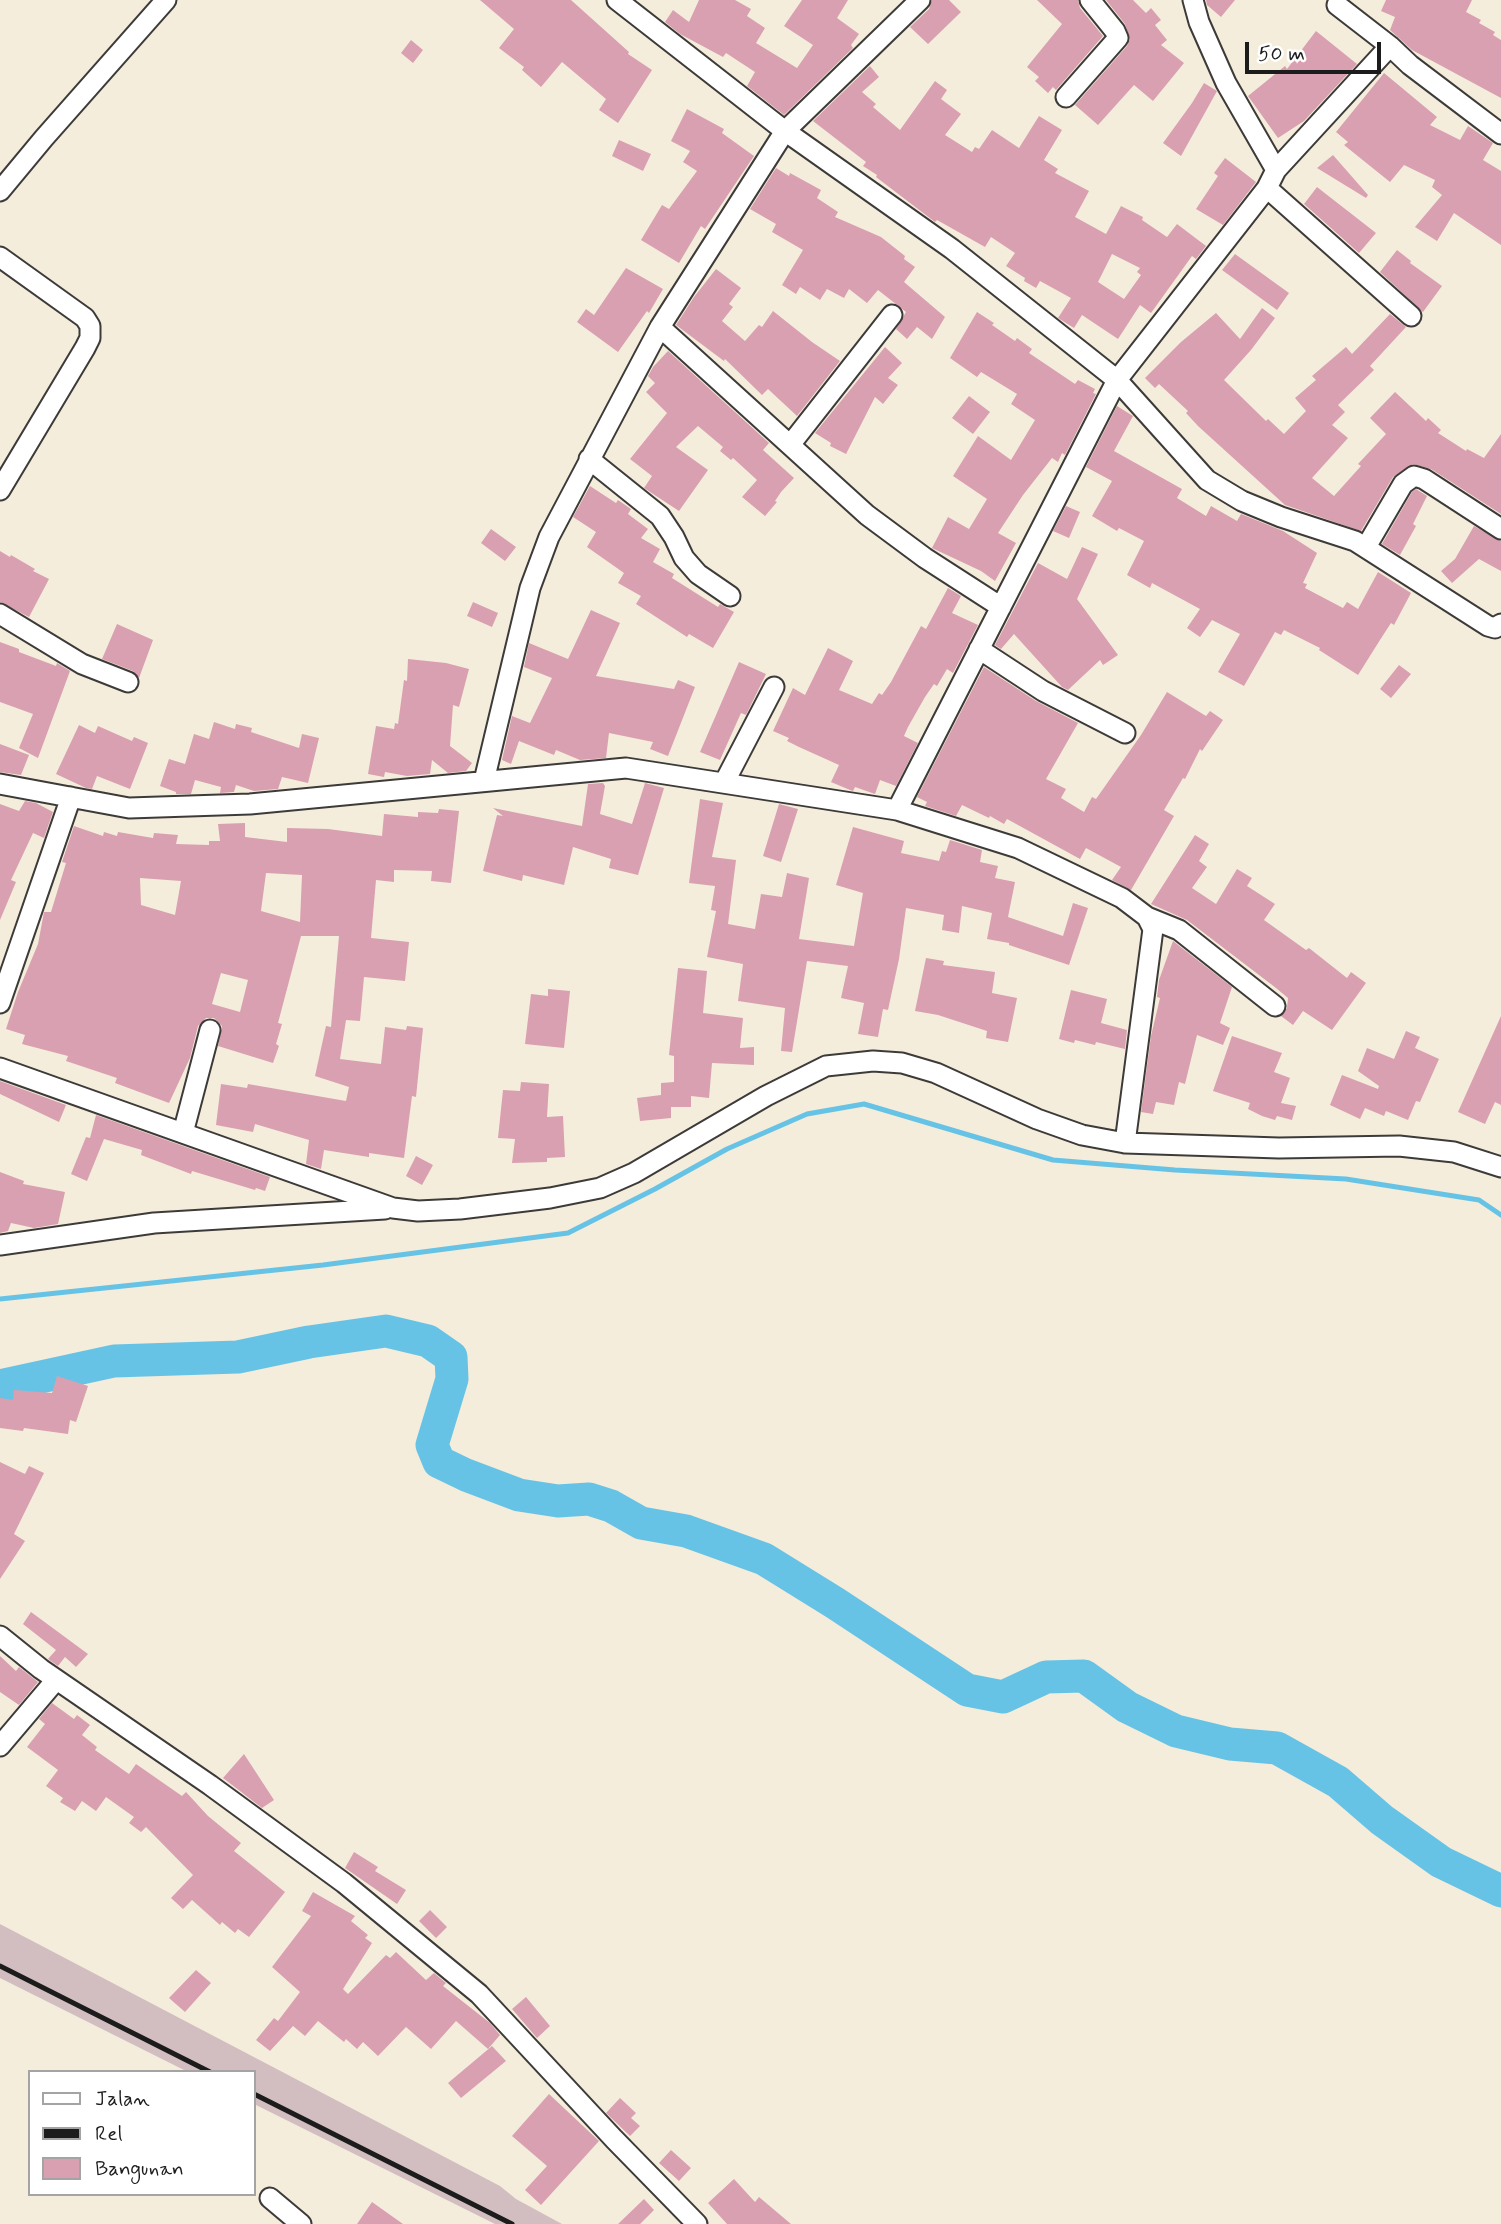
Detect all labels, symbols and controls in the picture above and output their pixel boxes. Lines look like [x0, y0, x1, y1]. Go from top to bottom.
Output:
scale bar [1249, 28, 1386, 72]
text: 50 m [1258, 40, 1305, 68]
legend [28, 2070, 256, 2196]
text: Jalan [95, 2085, 150, 2113]
text: Rel [95, 2120, 123, 2148]
text: Bangunan [95, 2155, 184, 2183]

